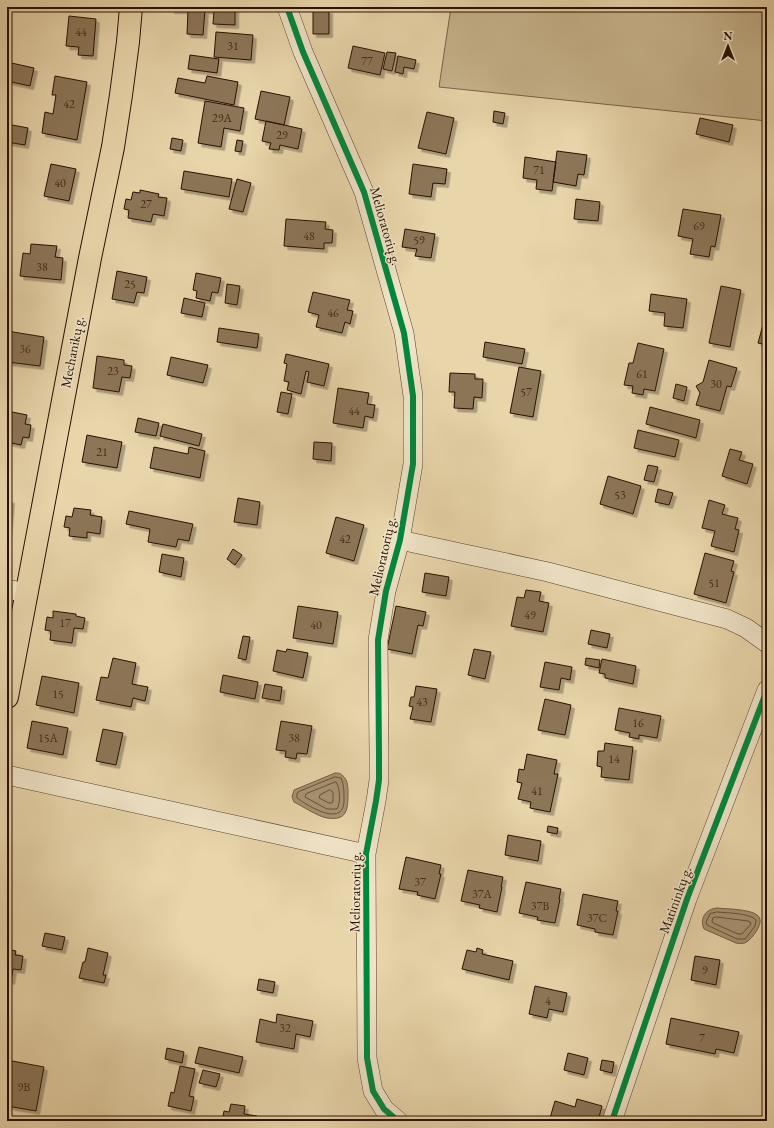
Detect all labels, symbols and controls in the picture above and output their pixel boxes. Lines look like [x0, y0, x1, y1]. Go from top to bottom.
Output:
house number: 44 [75, 24, 87, 40]
north arrow [708, 26, 748, 66]
text: N [724, 29, 733, 43]
house number: 31 [227, 38, 239, 54]
house number: 77 [361, 53, 373, 69]
house number: 42 [63, 96, 75, 112]
house number: 29A [212, 110, 233, 126]
house number: 29 [276, 127, 288, 143]
house number: 71 [533, 162, 545, 178]
house number: 40 [54, 175, 66, 191]
street label: Melioratorių g. [366, 185, 406, 267]
house number: 27 [140, 196, 152, 212]
house number: 69 [693, 218, 705, 234]
house number: 48 [303, 228, 315, 244]
house number: 59 [413, 232, 425, 248]
house number: 38 [36, 259, 48, 275]
house number: 25 [124, 276, 136, 292]
house number: 46 [327, 305, 339, 321]
street label: Mechanikų g. [56, 314, 88, 390]
house number: 36 [19, 341, 31, 357]
house number: 23 [107, 363, 119, 379]
house number: 61 [636, 366, 648, 382]
house number: 30 [710, 376, 722, 392]
house number: 57 [520, 384, 532, 400]
house number: 44 [348, 403, 360, 419]
house number: 21 [96, 444, 108, 460]
house number: 53 [614, 487, 626, 503]
street label: Melioratorių g. [364, 515, 400, 597]
house number: 42 [339, 531, 351, 547]
house number: 51 [708, 575, 720, 591]
house number: 49 [524, 607, 536, 623]
house number: 17 [59, 615, 71, 631]
house number: 40 [310, 617, 322, 633]
house number: 15 [52, 686, 64, 702]
house number: 43 [416, 694, 428, 710]
house number: 16 [632, 715, 644, 731]
house number: 15A [38, 730, 59, 746]
house number: 38 [288, 730, 300, 746]
house number: 14 [608, 751, 620, 767]
house number: 41 [531, 783, 543, 799]
street label: Melioratorių g. [345, 851, 365, 933]
street label: Matininkų g. [655, 864, 695, 936]
house number: 37 [414, 874, 426, 890]
house number: 37A [472, 886, 493, 902]
house number: 37B [531, 898, 549, 914]
house number: 37C [587, 910, 607, 926]
house number: 9 [702, 962, 708, 978]
house number: 4 [545, 993, 551, 1009]
house number: 32 [279, 1020, 291, 1036]
house number: 7 [699, 1030, 705, 1046]
house number: 9B [18, 1079, 30, 1095]

